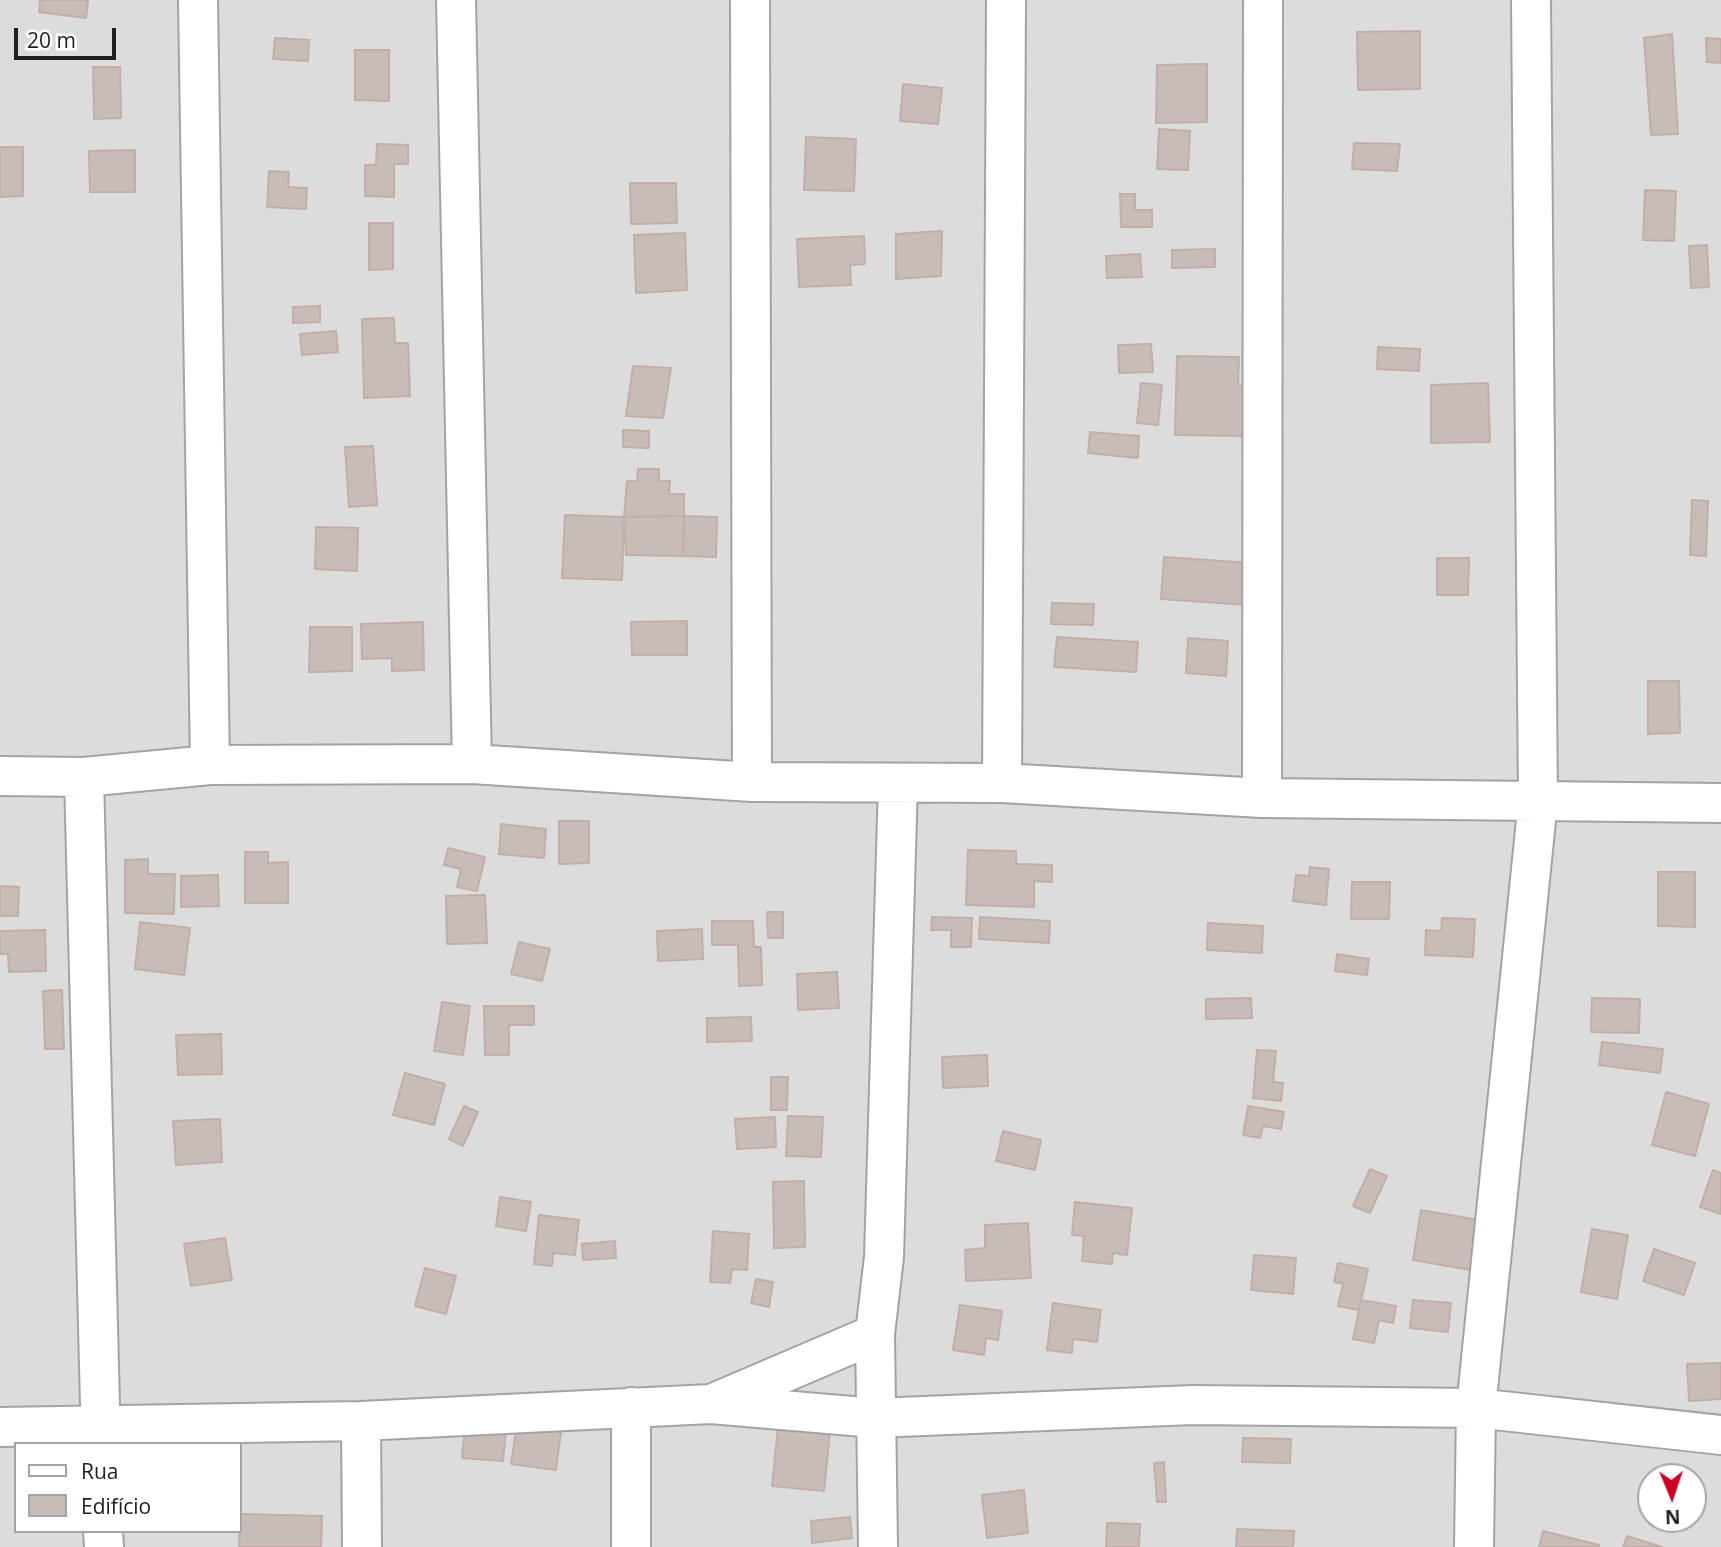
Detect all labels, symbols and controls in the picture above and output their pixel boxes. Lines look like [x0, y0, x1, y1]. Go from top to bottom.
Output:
scale bar [18, 14, 119, 58]
text: 20 m [27, 26, 76, 54]
legend [14, 1442, 242, 1533]
text: Rua [81, 1457, 119, 1485]
north arrow [1637, 1463, 1707, 1533]
text: Edifício [81, 1492, 151, 1520]
text: N [1664, 1504, 1681, 1530]

